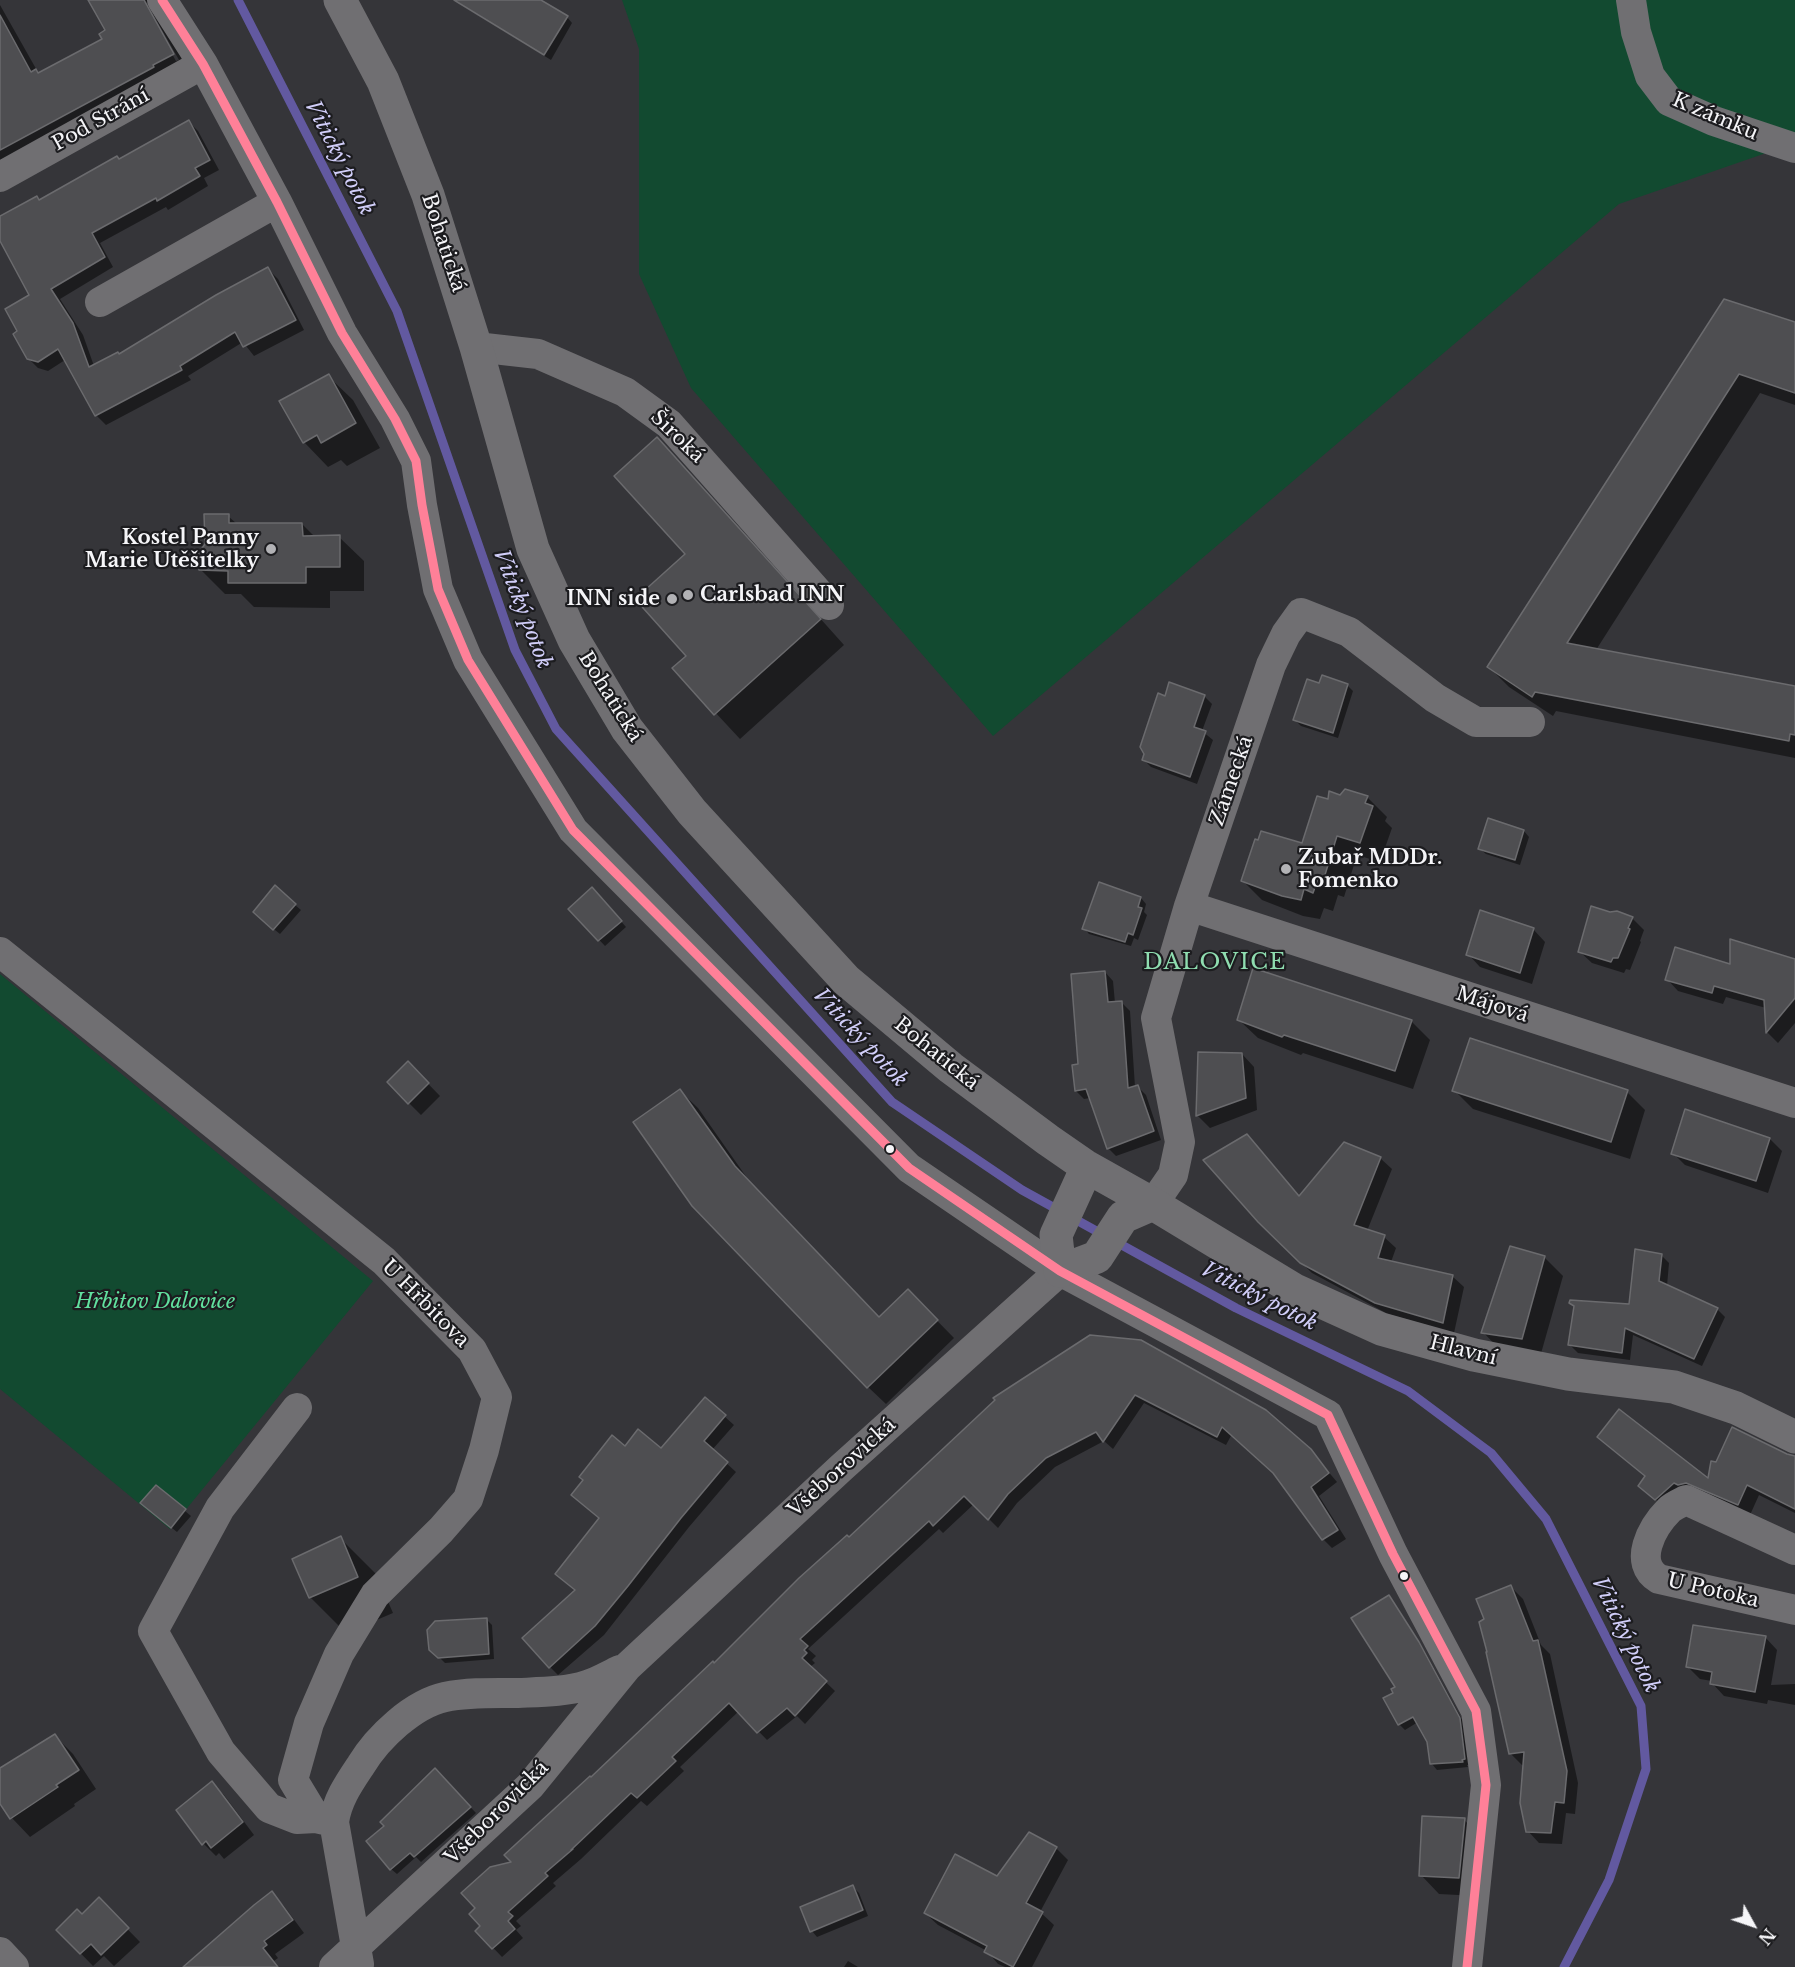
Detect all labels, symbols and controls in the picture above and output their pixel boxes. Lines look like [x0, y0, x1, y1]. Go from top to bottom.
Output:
street label: Pod Strání [48, 84, 154, 156]
street label: K zámku [1669, 88, 1761, 146]
water label: Vitický potok [299, 96, 379, 220]
street label: Bohatická [416, 191, 470, 295]
street label: Široká [645, 406, 709, 468]
place label: Kostel Panny Marie Utěšitelky [85, 526, 259, 573]
marker: Kostel Panny Marie Utěšitelky [264, 542, 278, 556]
water label: Vitický potok [488, 546, 556, 672]
place label: Carlsbad INN [700, 583, 845, 607]
place label: INN side [566, 587, 660, 611]
marker: Carlsbad INN [681, 588, 695, 602]
marker: INN side [665, 592, 679, 606]
street label: Bohatická [573, 647, 647, 747]
street label: Zámecká [1205, 733, 1259, 829]
place label: Zubař MDDr. Fomenko [1298, 846, 1442, 893]
marker: Zubař MDDr. Fomenko [1279, 862, 1293, 876]
district label: DALOVICE [1143, 950, 1287, 976]
street label: Májová [1453, 982, 1531, 1028]
water label: Vitický potok [808, 983, 912, 1093]
street label: Bohatická [889, 1013, 983, 1095]
unlabelled marker [884, 1143, 896, 1155]
street label: U Hřbitova [376, 1255, 474, 1353]
water label: Vitický potok [1197, 1257, 1321, 1337]
park label: Hřbitov Dalovice [75, 1290, 235, 1314]
street label: Hlavní [1427, 1331, 1499, 1371]
street label: Všeborovická [783, 1413, 901, 1523]
street label: U Potoka [1665, 1569, 1761, 1613]
unlabelled marker [1398, 1570, 1410, 1582]
water label: Vitický potok [1586, 1573, 1664, 1697]
street label: Všeborovická [440, 1756, 554, 1870]
north arrow [1723, 1895, 1783, 1955]
text: N [1754, 1924, 1779, 1949]

